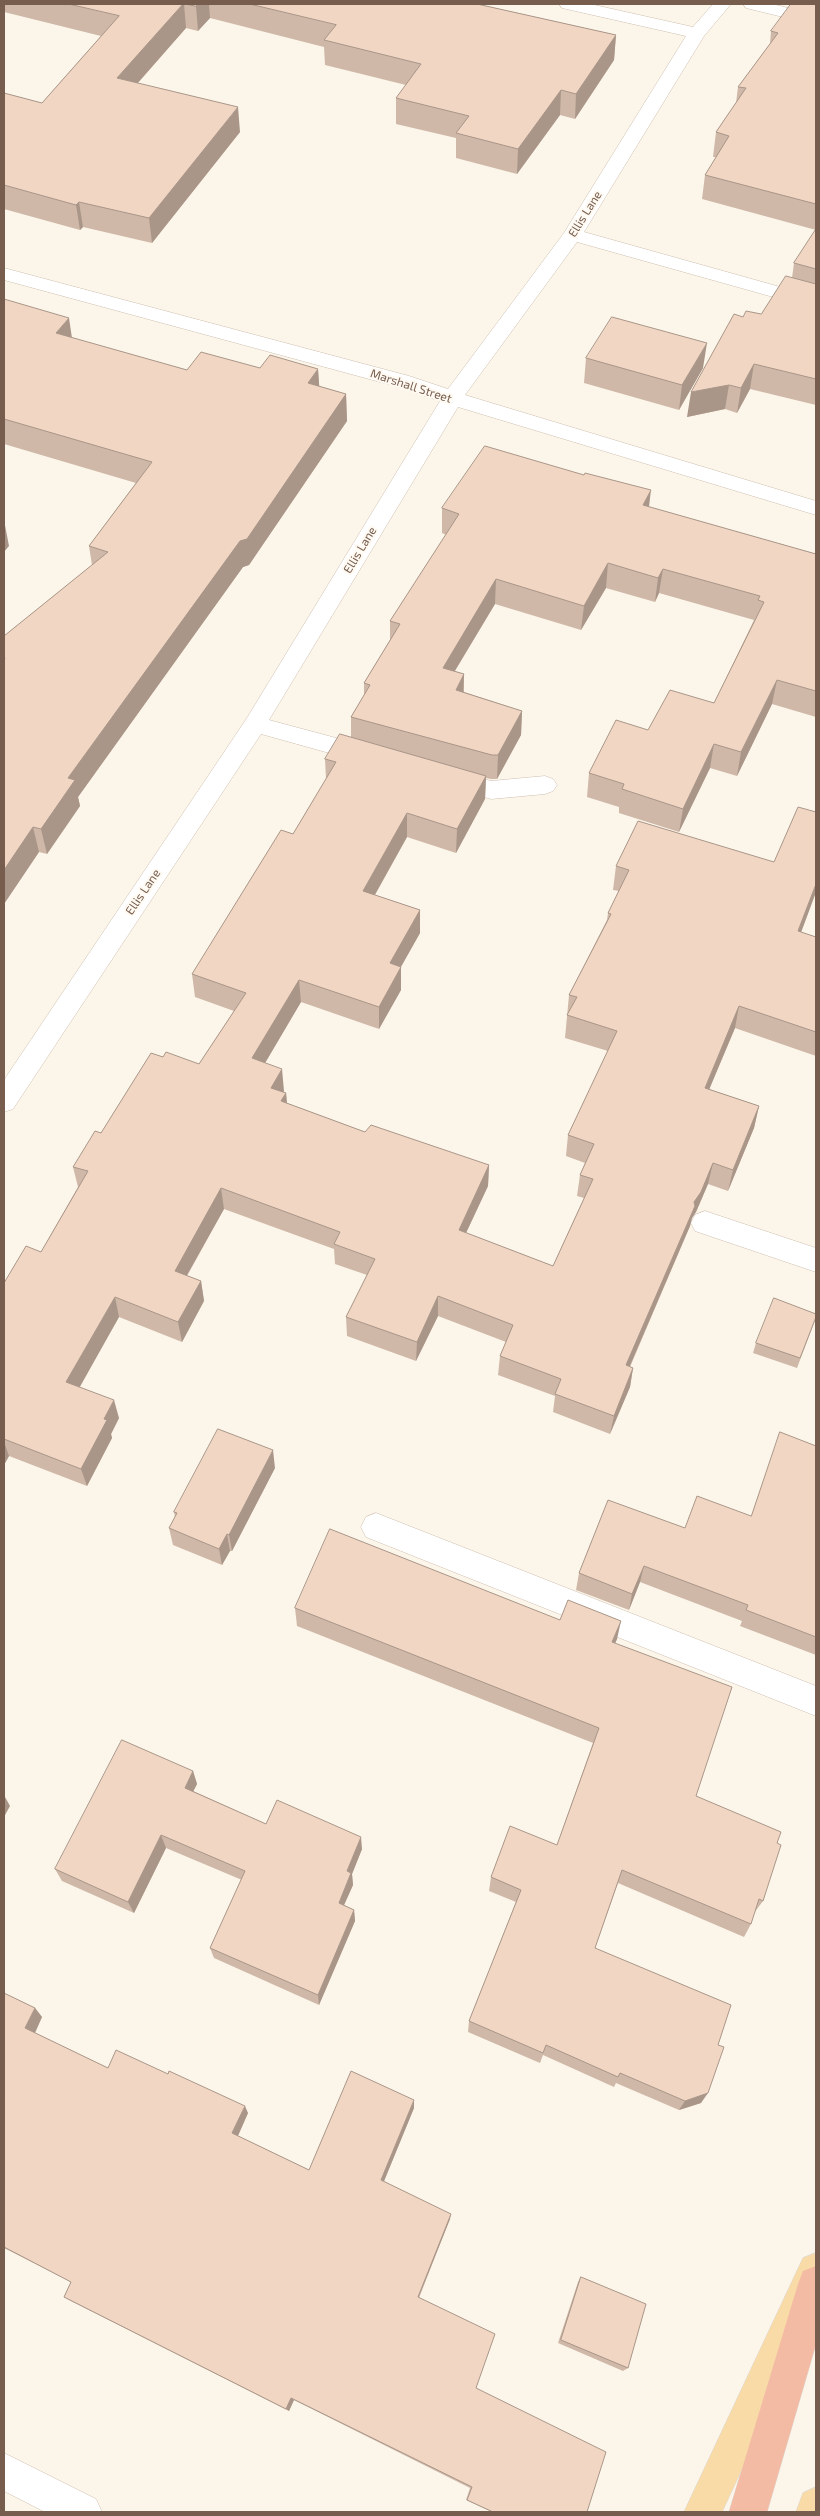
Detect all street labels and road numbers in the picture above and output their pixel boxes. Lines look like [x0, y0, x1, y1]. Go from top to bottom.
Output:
street label: Ellis Lane [565, 188, 605, 240]
street label: Marshall Street [368, 366, 454, 406]
street label: Ellis Lane [340, 524, 380, 576]
street label: Ellis Lane [123, 867, 163, 917]

